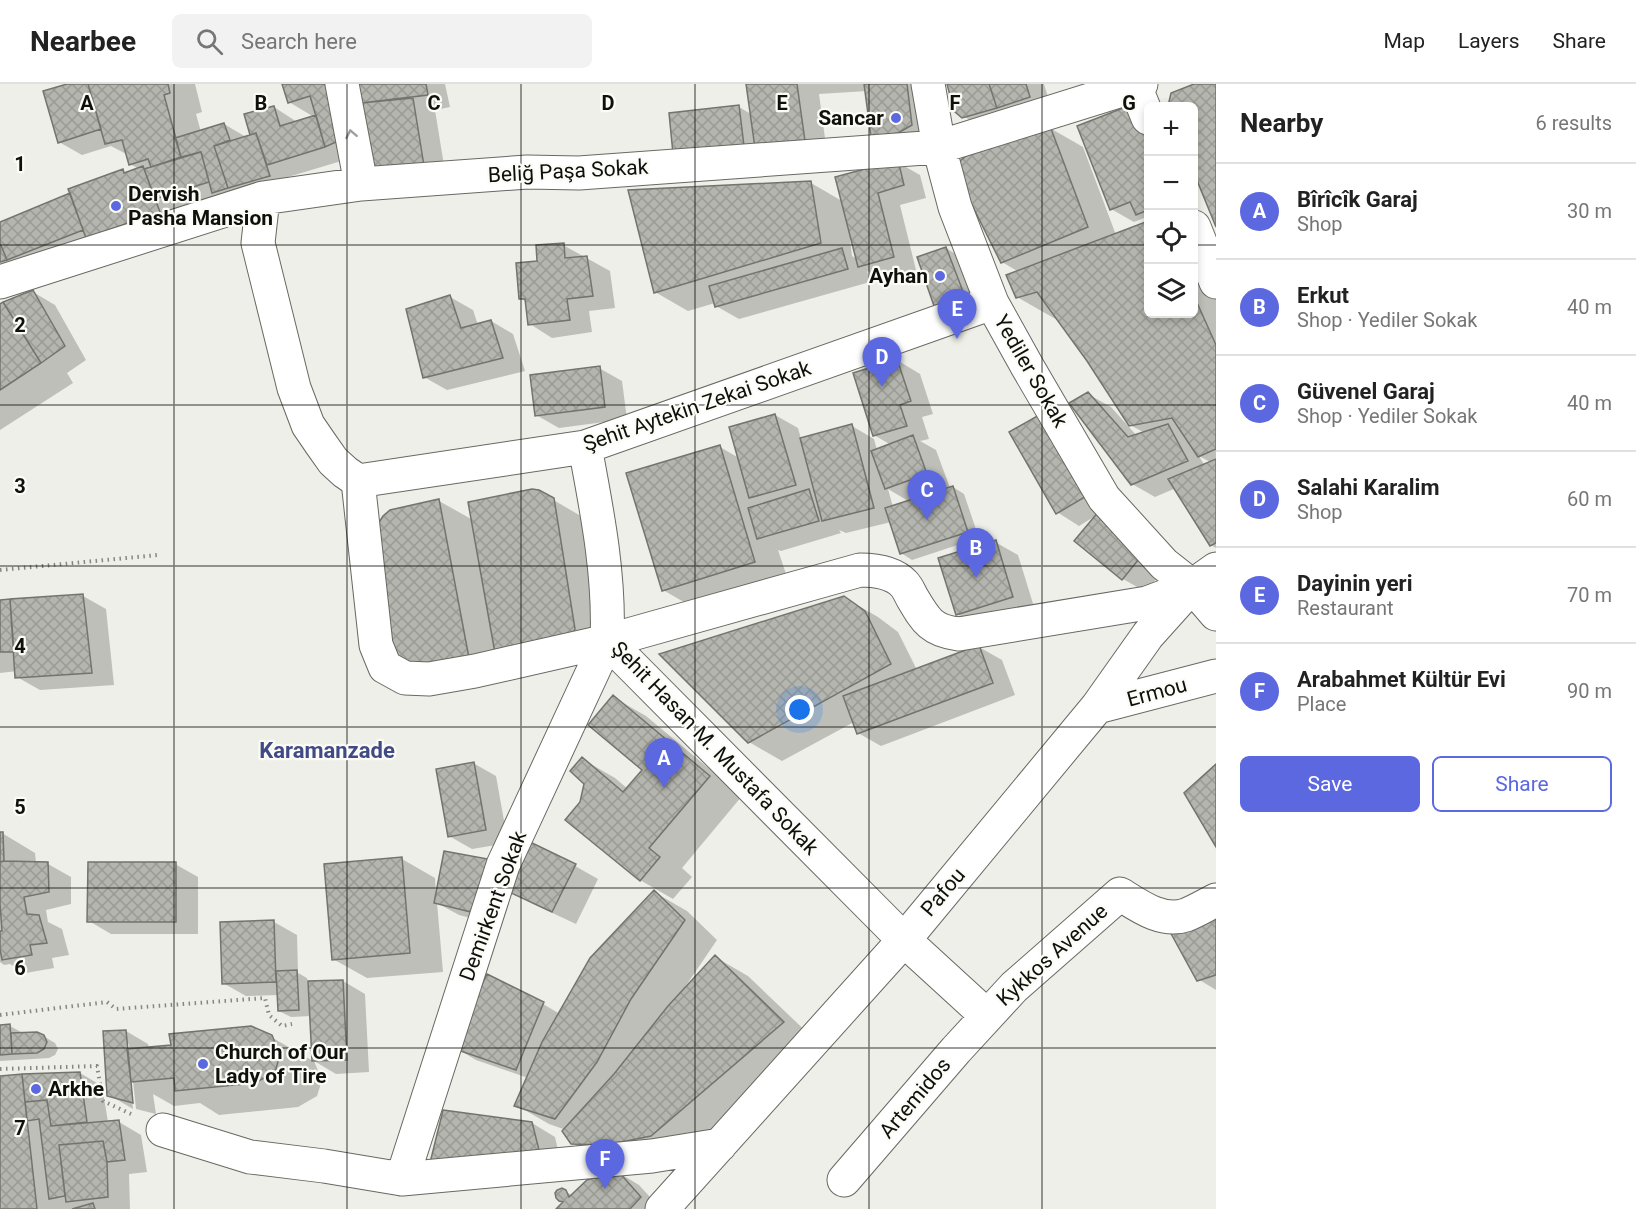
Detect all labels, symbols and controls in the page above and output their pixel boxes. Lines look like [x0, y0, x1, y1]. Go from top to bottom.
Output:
search box [172, 14, 592, 68]
text: Nearbee [30, 25, 136, 58]
icon: search [193, 25, 226, 58]
text: Search here [241, 29, 357, 54]
text: Map [1383, 29, 1425, 53]
text: Layers [1458, 29, 1519, 53]
text: Share [1552, 29, 1606, 53]
text: A [80, 91, 94, 115]
text: B [255, 91, 267, 115]
text: C [427, 91, 441, 115]
text: D [602, 91, 615, 115]
text: E [776, 91, 788, 115]
text: F [950, 91, 961, 115]
text: G [1122, 91, 1136, 115]
map controls [1144, 102, 1198, 318]
button: + [1144, 102, 1198, 156]
place label: Sancar [818, 106, 884, 130]
text: Nearby [1240, 108, 1323, 138]
marker: Sancar [889, 111, 903, 125]
text: 6 results [1536, 111, 1612, 135]
one-way arrow [345, 129, 358, 139]
text: 1 [14, 152, 26, 176]
street label: Beliğ Paşa Sokak [487, 155, 649, 187]
button: − [1144, 156, 1198, 210]
place label: Dervish Pasha Mansion [128, 182, 273, 230]
text: Bîrîcîk Garaj [1297, 187, 1418, 212]
marker: Dervish Pasha Mansion [109, 199, 123, 213]
text: A [1253, 199, 1266, 223]
text: 30 m [1567, 199, 1612, 223]
button: locate [1144, 210, 1198, 264]
text: Shop [1297, 212, 1343, 236]
place label: Ayhan [869, 264, 928, 288]
button: layers [1144, 264, 1198, 318]
marker: Ayhan [933, 269, 947, 283]
text: Erkut [1297, 283, 1349, 308]
pin: E [938, 290, 976, 339]
text: B [1253, 295, 1266, 319]
text: 40 m [1567, 295, 1612, 319]
text: Shop · Yediler Sokak [1297, 308, 1477, 332]
street label: Yediler Sokak [989, 311, 1073, 432]
text: 2 [14, 313, 26, 337]
pin: D [862, 338, 902, 387]
street label: Şehit Aytekin Zekai Sokak [580, 356, 814, 456]
text: Güvenel Garaj [1297, 379, 1435, 404]
text: C [1253, 391, 1266, 415]
text: 40 m [1567, 391, 1612, 415]
text: Shop · Yediler Sokak [1297, 404, 1477, 428]
pin: C [908, 470, 946, 520]
text: 3 [14, 474, 26, 498]
text: Salahi Karalim [1297, 475, 1439, 500]
text: D [1253, 487, 1266, 511]
text: 60 m [1567, 487, 1612, 511]
text: Shop [1297, 500, 1343, 524]
pin: B [956, 528, 996, 578]
text: Dayinin yeri [1297, 571, 1412, 596]
text: E [1254, 583, 1265, 607]
text: 70 m [1567, 583, 1612, 607]
text: Restaurant [1297, 596, 1394, 620]
text: 4 [14, 634, 26, 658]
street label: Şehit Hasan M. Mustafa Sokak [607, 636, 824, 860]
text: Arabahmet Kültür Evi [1297, 667, 1506, 692]
street label: Ermou [1124, 673, 1190, 711]
text: F [1254, 679, 1265, 703]
text: 90 m [1567, 679, 1612, 703]
text: Place [1297, 692, 1346, 716]
your location [785, 695, 814, 724]
district label: Karamanzade [259, 738, 395, 763]
pin: A [644, 738, 684, 788]
button: Save [1240, 756, 1420, 812]
button: Share [1432, 756, 1612, 812]
text: 5 [14, 795, 26, 819]
street label: Demirkent Sokak [455, 827, 531, 984]
street label: Pafou [916, 863, 970, 921]
street label: Kykkos Avenue [992, 899, 1112, 1011]
text: 6 [14, 956, 26, 980]
place label: Church of Our Lady of Tire [215, 1040, 347, 1088]
street label: Artemidos [874, 1053, 956, 1143]
marker: Church of Our Lady of Tire [196, 1057, 210, 1071]
place label: Arkhe [48, 1077, 104, 1101]
marker: Arkhe [29, 1082, 43, 1096]
text: 7 [14, 1116, 26, 1140]
pin: F [586, 1140, 624, 1189]

